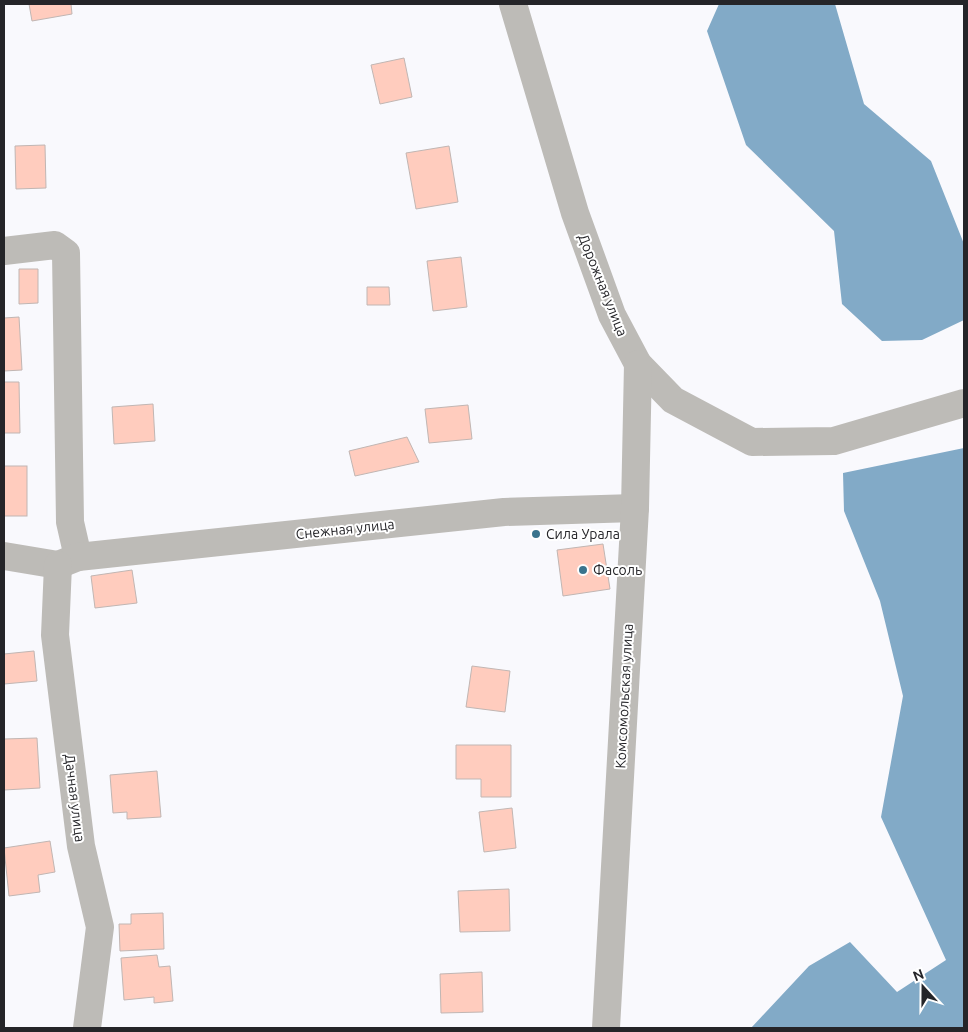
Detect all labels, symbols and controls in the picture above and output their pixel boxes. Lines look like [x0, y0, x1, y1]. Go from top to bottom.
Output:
street label: Дорожная улица [575, 231, 631, 339]
street label: Снежная улица [295, 516, 395, 542]
place label: Сила Урала [546, 526, 620, 542]
marker: Сила Урала [530, 528, 542, 540]
place label: Фасоль [593, 562, 642, 578]
marker: Фасоль [577, 564, 589, 576]
street label: Комсомольская улица [612, 623, 636, 769]
street label: Дачная улица [62, 753, 88, 843]
north arrow [898, 962, 948, 1012]
text: N [911, 966, 926, 984]

